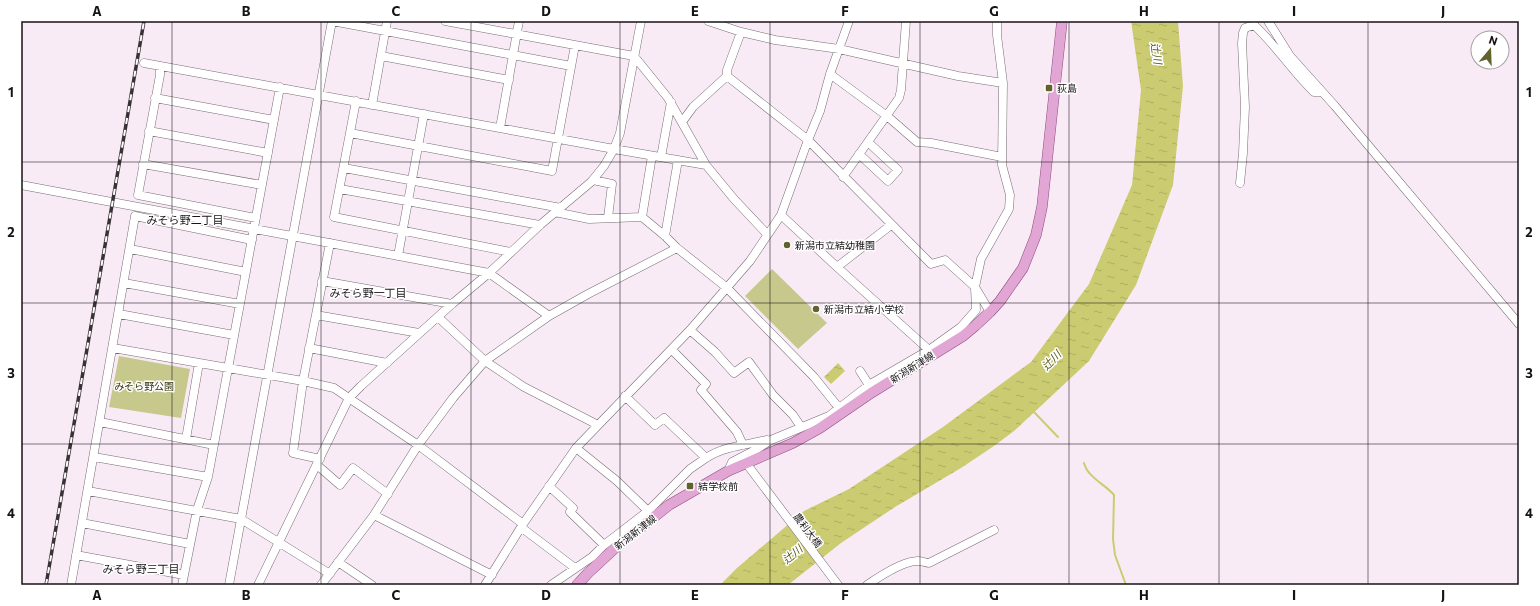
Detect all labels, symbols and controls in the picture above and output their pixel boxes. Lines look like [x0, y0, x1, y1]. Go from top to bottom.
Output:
text: A [92, 3, 102, 19]
text: B [242, 3, 251, 19]
text: C [392, 3, 401, 19]
text: D [541, 3, 551, 19]
text: E [691, 3, 699, 19]
text: F [841, 3, 849, 19]
text: G [989, 3, 999, 19]
text: H [1139, 3, 1149, 19]
text: I [1292, 3, 1296, 19]
text: J [1441, 3, 1445, 19]
north arrow [1470, 30, 1510, 70]
text: N [1487, 33, 1499, 48]
water label: 辻川 [1149, 41, 1165, 66]
place label: 荻島 [1057, 82, 1077, 94]
marker: 荻島 [1044, 83, 1054, 93]
text: 1 [8, 84, 14, 100]
text: 1 [1526, 84, 1532, 100]
district label: みそら野二丁目 [147, 213, 224, 226]
text: 2 [7, 224, 15, 240]
text: 2 [1525, 224, 1533, 240]
place label: 新潟市立結幼稚園 [795, 239, 875, 251]
marker: 新潟市立結幼稚園 [782, 240, 792, 250]
district label: みそら野一丁目 [330, 286, 407, 299]
place label: 新潟市立結小学校 [824, 303, 904, 315]
marker: 新潟市立結小学校 [811, 304, 821, 314]
water label: 辻川 [1039, 347, 1064, 372]
street label: 新潟新津線 [888, 349, 936, 385]
text: 3 [7, 365, 15, 381]
text: 3 [1525, 365, 1533, 381]
park label: みそら野公園 [114, 380, 174, 392]
place label: 結学校前 [698, 480, 738, 492]
marker: 結学校前 [685, 481, 695, 491]
text: 4 [7, 505, 15, 521]
text: 4 [1525, 505, 1533, 521]
street label: 農利大橋 [791, 510, 825, 550]
street label: 新潟新津線 [612, 512, 658, 552]
water label: 辻川 [779, 541, 805, 566]
district label: みそら野三丁目 [103, 562, 180, 575]
text: A [92, 587, 102, 603]
text: B [242, 587, 251, 603]
text: C [392, 587, 401, 603]
text: D [541, 587, 551, 603]
text: E [691, 587, 699, 603]
text: F [841, 587, 849, 603]
text: G [989, 587, 999, 603]
text: H [1139, 587, 1149, 603]
text: I [1292, 587, 1296, 603]
text: J [1441, 587, 1445, 603]

